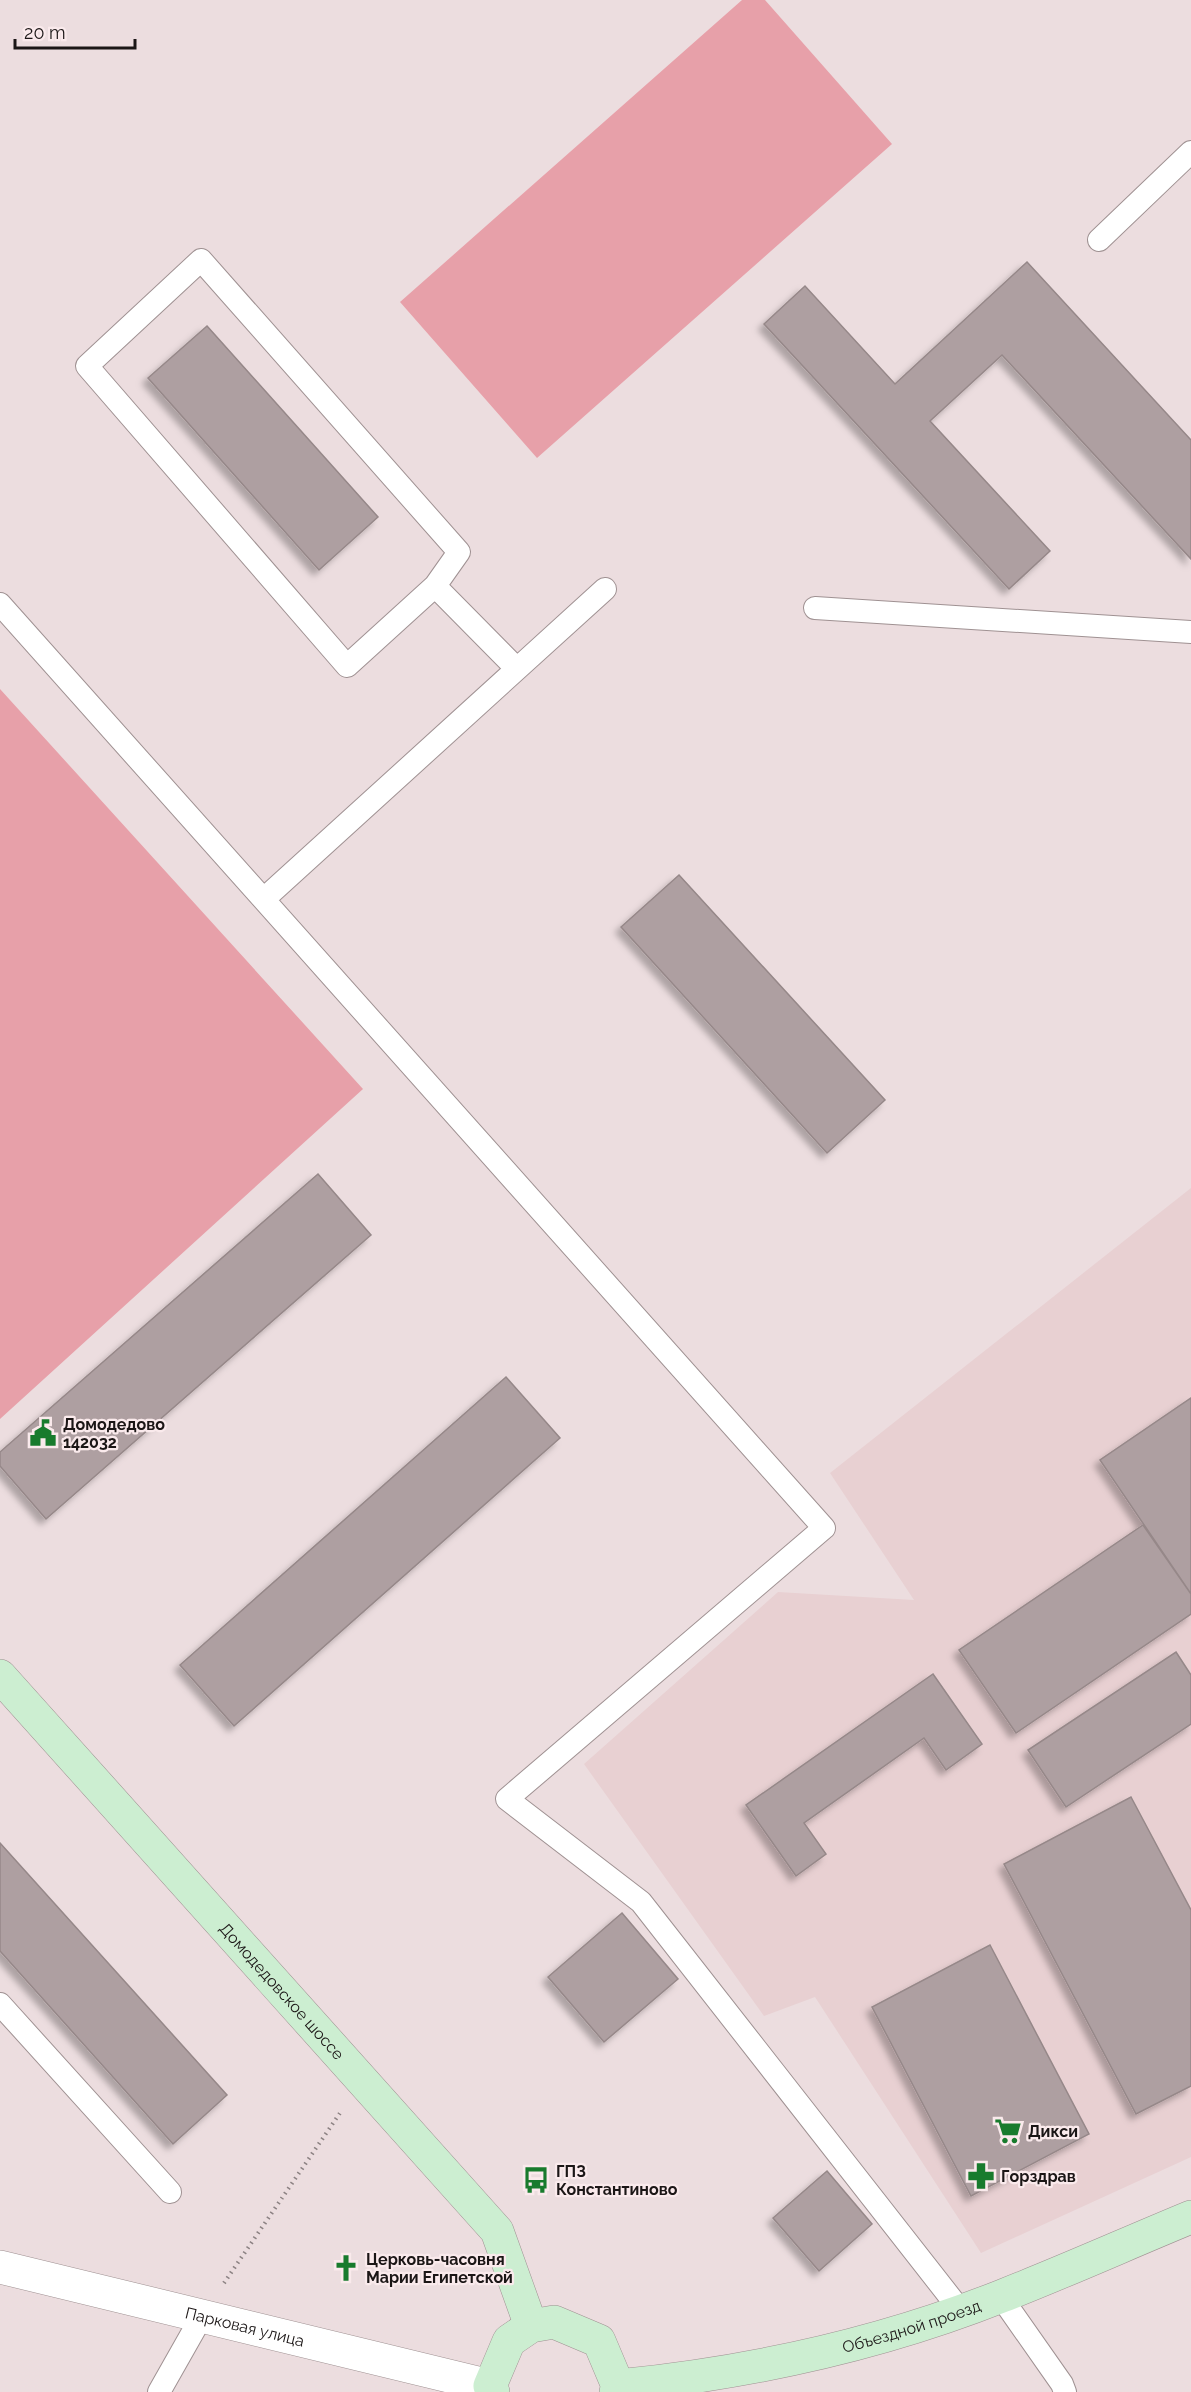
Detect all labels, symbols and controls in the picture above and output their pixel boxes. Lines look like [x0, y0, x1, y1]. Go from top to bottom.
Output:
scale bar [15, 12, 135, 50]
text: 20 m [24, 22, 66, 43]
place label: Домодедово 142032 [63, 1415, 165, 1452]
public building icon: Домодедово 142032 [28, 1418, 58, 1448]
street label: Домодедовское шоссе [216, 1919, 348, 2064]
supermarket icon: Дикси [993, 2116, 1023, 2146]
place label: Дикси [1028, 2122, 1078, 2141]
pharmacy icon: Горздрав [966, 2161, 996, 2191]
place label: ГПЗ Константиново [556, 2162, 678, 2199]
bus stop icon: ГПЗ Константиново [521, 2165, 551, 2195]
place label: Горздрав [1001, 2167, 1076, 2186]
place label: Церковь-часовня Марии Египетской [366, 2250, 513, 2287]
church icon: Церковь-часовня Марии Египетской [331, 2253, 361, 2283]
street label: Объездной проезд [840, 2296, 983, 2357]
street label: Парковая улица [183, 2303, 306, 2351]

